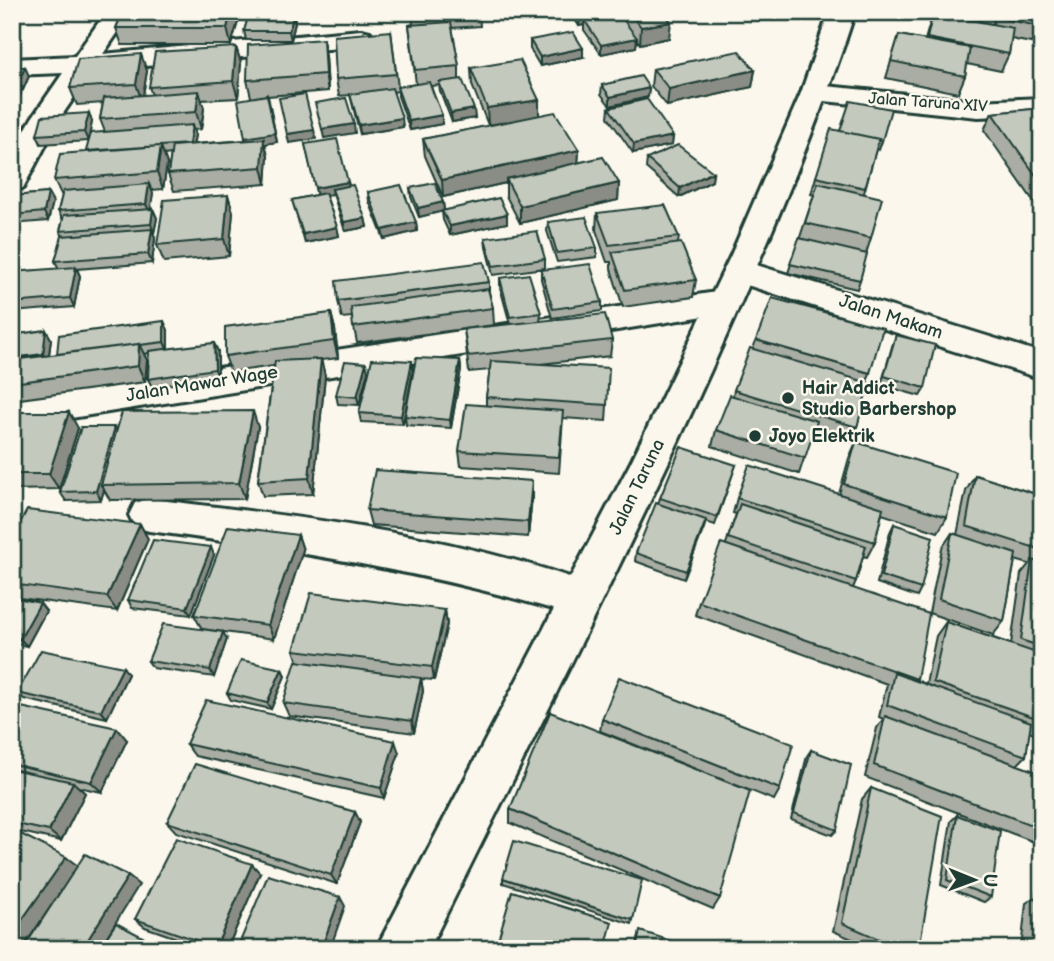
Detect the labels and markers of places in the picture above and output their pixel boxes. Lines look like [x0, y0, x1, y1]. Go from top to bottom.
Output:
place label: Hair Addict Studio Barbershop [802, 378, 957, 420]
marker: Hair Addict Studio Barbershop [780, 390, 796, 406]
place label: Joyo Elektrik [769, 426, 875, 447]
marker: Joyo Elektrik [747, 428, 763, 444]

